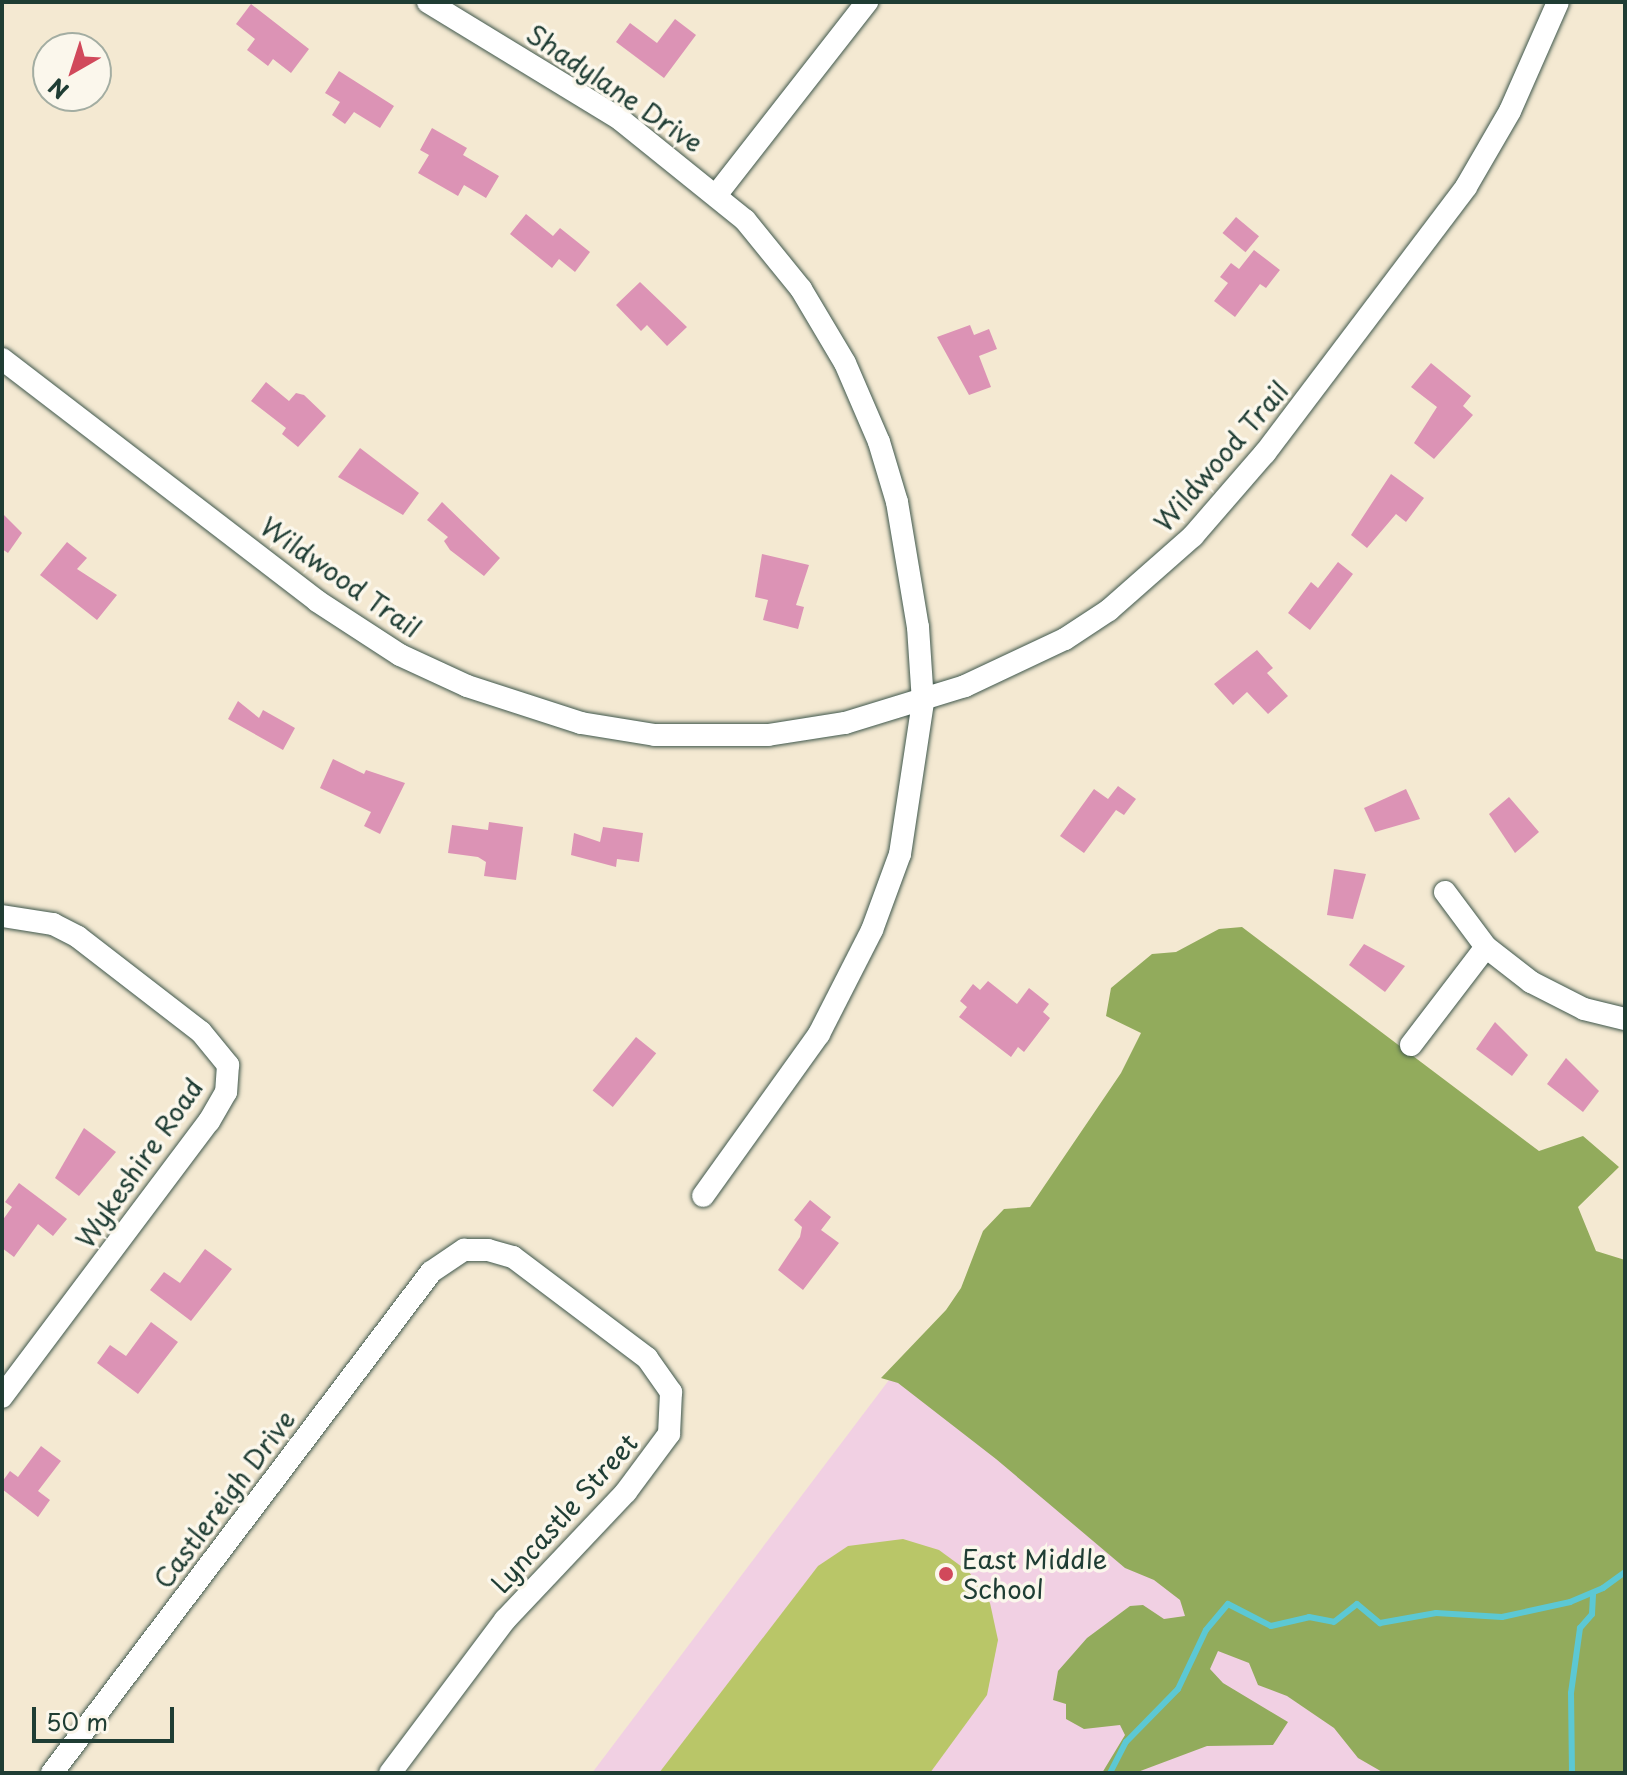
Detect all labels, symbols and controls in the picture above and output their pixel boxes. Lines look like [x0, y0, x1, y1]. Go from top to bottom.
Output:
street label: Shadylane Drive [521, 18, 709, 158]
north arrow [32, 32, 112, 112]
text: N [41, 71, 75, 108]
street label: Wildwood Trail [1148, 375, 1294, 537]
street label: Wildwood Trail [255, 510, 427, 644]
street label: Wykeshire Road [69, 1072, 209, 1254]
street label: Castlereigh Drive [146, 1403, 302, 1595]
street label: Lyncastle Street [484, 1427, 644, 1599]
place label: East Middle School [962, 1543, 1108, 1604]
marker: East Middle School [937, 1565, 955, 1583]
scale bar [36, 1691, 178, 1741]
text: 50 m [46, 1703, 108, 1739]

